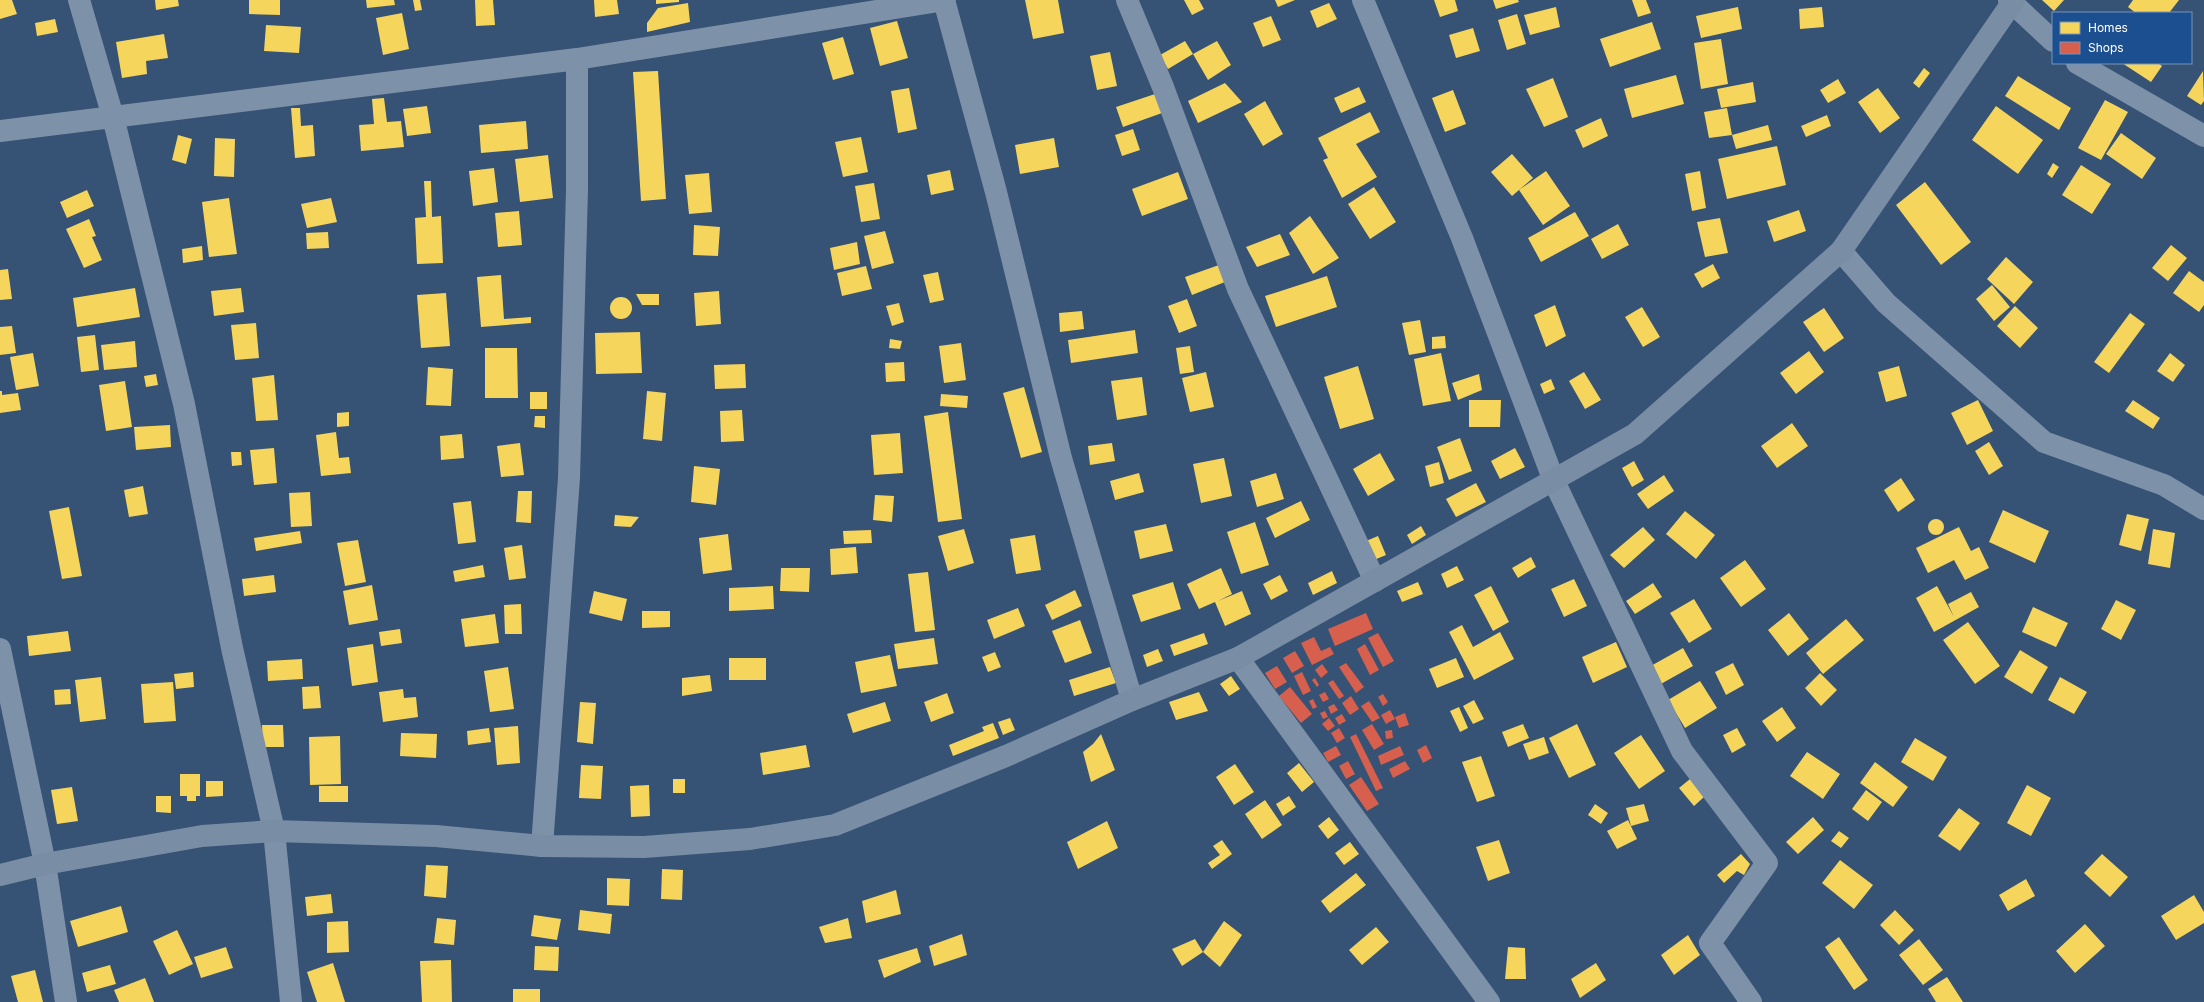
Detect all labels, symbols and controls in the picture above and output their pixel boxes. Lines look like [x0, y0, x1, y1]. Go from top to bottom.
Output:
legend [2052, 12, 2192, 64]
text: Homes [2088, 20, 2128, 35]
text: Shops [2088, 40, 2124, 55]

